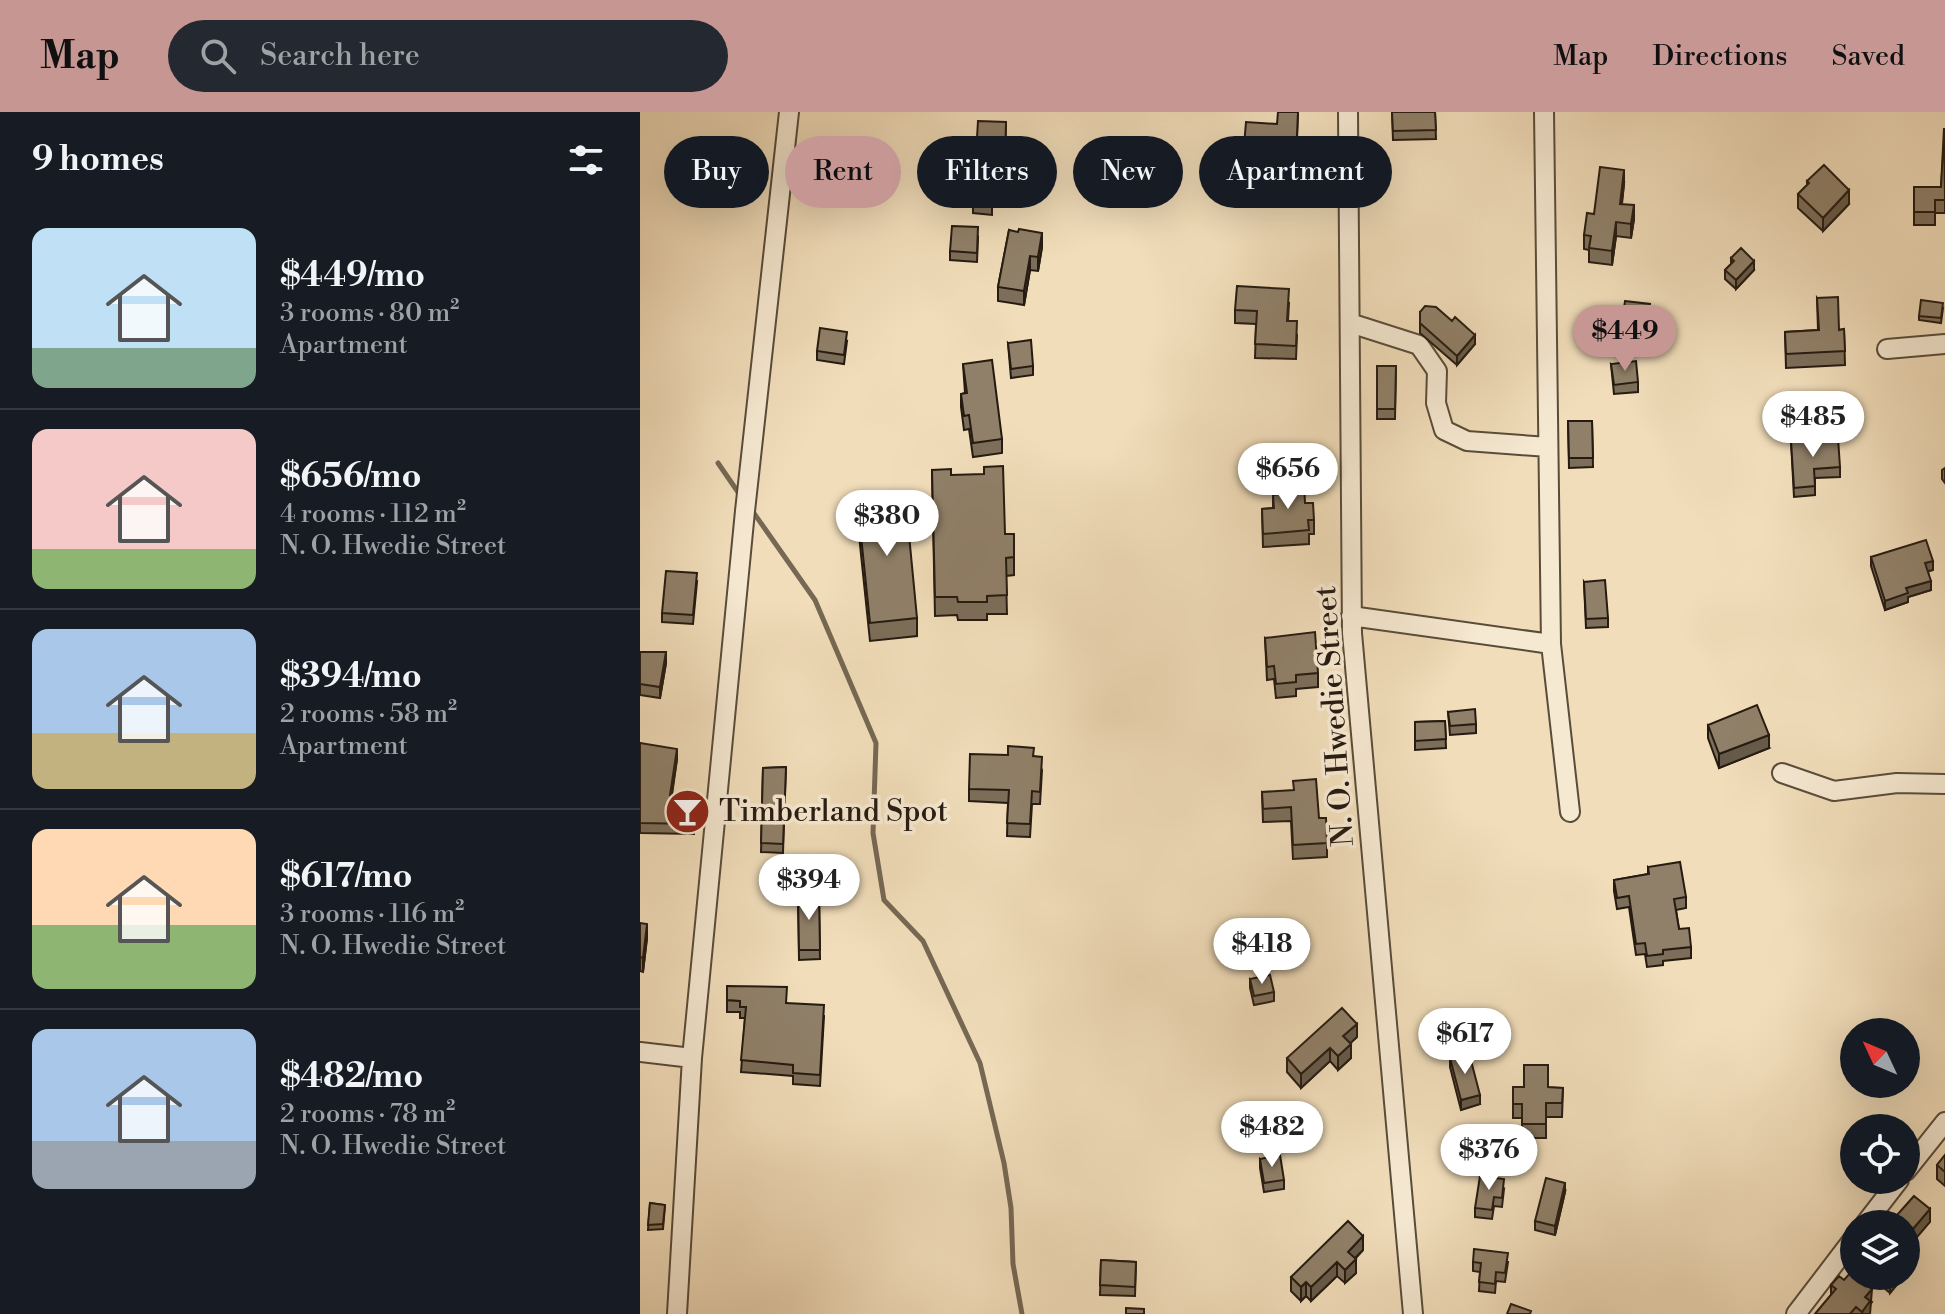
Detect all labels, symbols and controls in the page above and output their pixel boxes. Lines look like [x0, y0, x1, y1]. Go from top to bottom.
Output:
search box [168, 20, 728, 92]
text: Map [40, 33, 120, 80]
icon: search [196, 34, 240, 78]
text: Search here [260, 37, 420, 75]
text: Map [1553, 39, 1608, 74]
text: Directions [1652, 39, 1787, 74]
text: Saved [1831, 39, 1905, 74]
chip: Buy [664, 136, 769, 208]
chip: Rent [785, 136, 901, 208]
chip: Filters [917, 136, 1057, 208]
chip: New [1073, 136, 1183, 208]
chip: Apartment [1199, 136, 1392, 208]
icon: filters [564, 138, 608, 182]
text: 9 homes [32, 139, 164, 181]
text: $449/mo [280, 255, 425, 297]
icon: home [96, 260, 192, 356]
text: 3 rooms · 80 m² [280, 297, 459, 329]
pin: $449 [1578, 305, 1672, 373]
text: $449 [1591, 315, 1659, 347]
text: Apartment [280, 329, 408, 361]
pin: $485 [1766, 391, 1860, 459]
text: $485 [1780, 401, 1846, 433]
pin: $656 [1241, 443, 1335, 511]
text: $656 [1256, 453, 1320, 485]
text: $656/mo [280, 456, 422, 498]
icon: home [96, 461, 192, 557]
pin: $380 [840, 490, 934, 558]
text: 4 rooms · 112 m² [280, 498, 466, 530]
text: $380 [854, 500, 920, 532]
text: N. O. Hwedie Street [280, 530, 506, 562]
street label: N. O. Hwedie Street [1307, 584, 1363, 847]
text: $394/mo [280, 656, 422, 698]
icon: home [96, 661, 192, 757]
text: 2 rooms · 58 m² [280, 698, 457, 730]
text: Apartment [280, 730, 408, 762]
bar icon: Timberland Spot [664, 787, 712, 835]
place label: Timberland Spot [719, 793, 948, 831]
pin: $394 [762, 854, 856, 922]
text: $617/mo [280, 856, 413, 898]
icon: home [96, 861, 192, 957]
text: $394 [777, 864, 841, 896]
text: 3 rooms · 116 m² [280, 898, 464, 930]
pin: $418 [1215, 918, 1309, 986]
text: $418 [1231, 928, 1293, 960]
text: N. O. Hwedie Street [280, 930, 506, 962]
pin: $617 [1418, 1008, 1512, 1076]
text: $617 [1436, 1018, 1494, 1050]
north arrow [1840, 1018, 1920, 1098]
map controls [1840, 1018, 1920, 1290]
text: $482/mo [280, 1056, 423, 1098]
icon: home [96, 1061, 192, 1157]
text: 2 rooms · 78 m² [280, 1098, 455, 1130]
pin: $482 [1225, 1101, 1319, 1169]
text: $482 [1239, 1111, 1305, 1143]
button: locate [1840, 1114, 1920, 1194]
pin: $376 [1442, 1124, 1536, 1192]
text: N. O. Hwedie Street [280, 1130, 506, 1162]
text: $376 [1458, 1134, 1520, 1166]
button: layers [1840, 1210, 1920, 1290]

